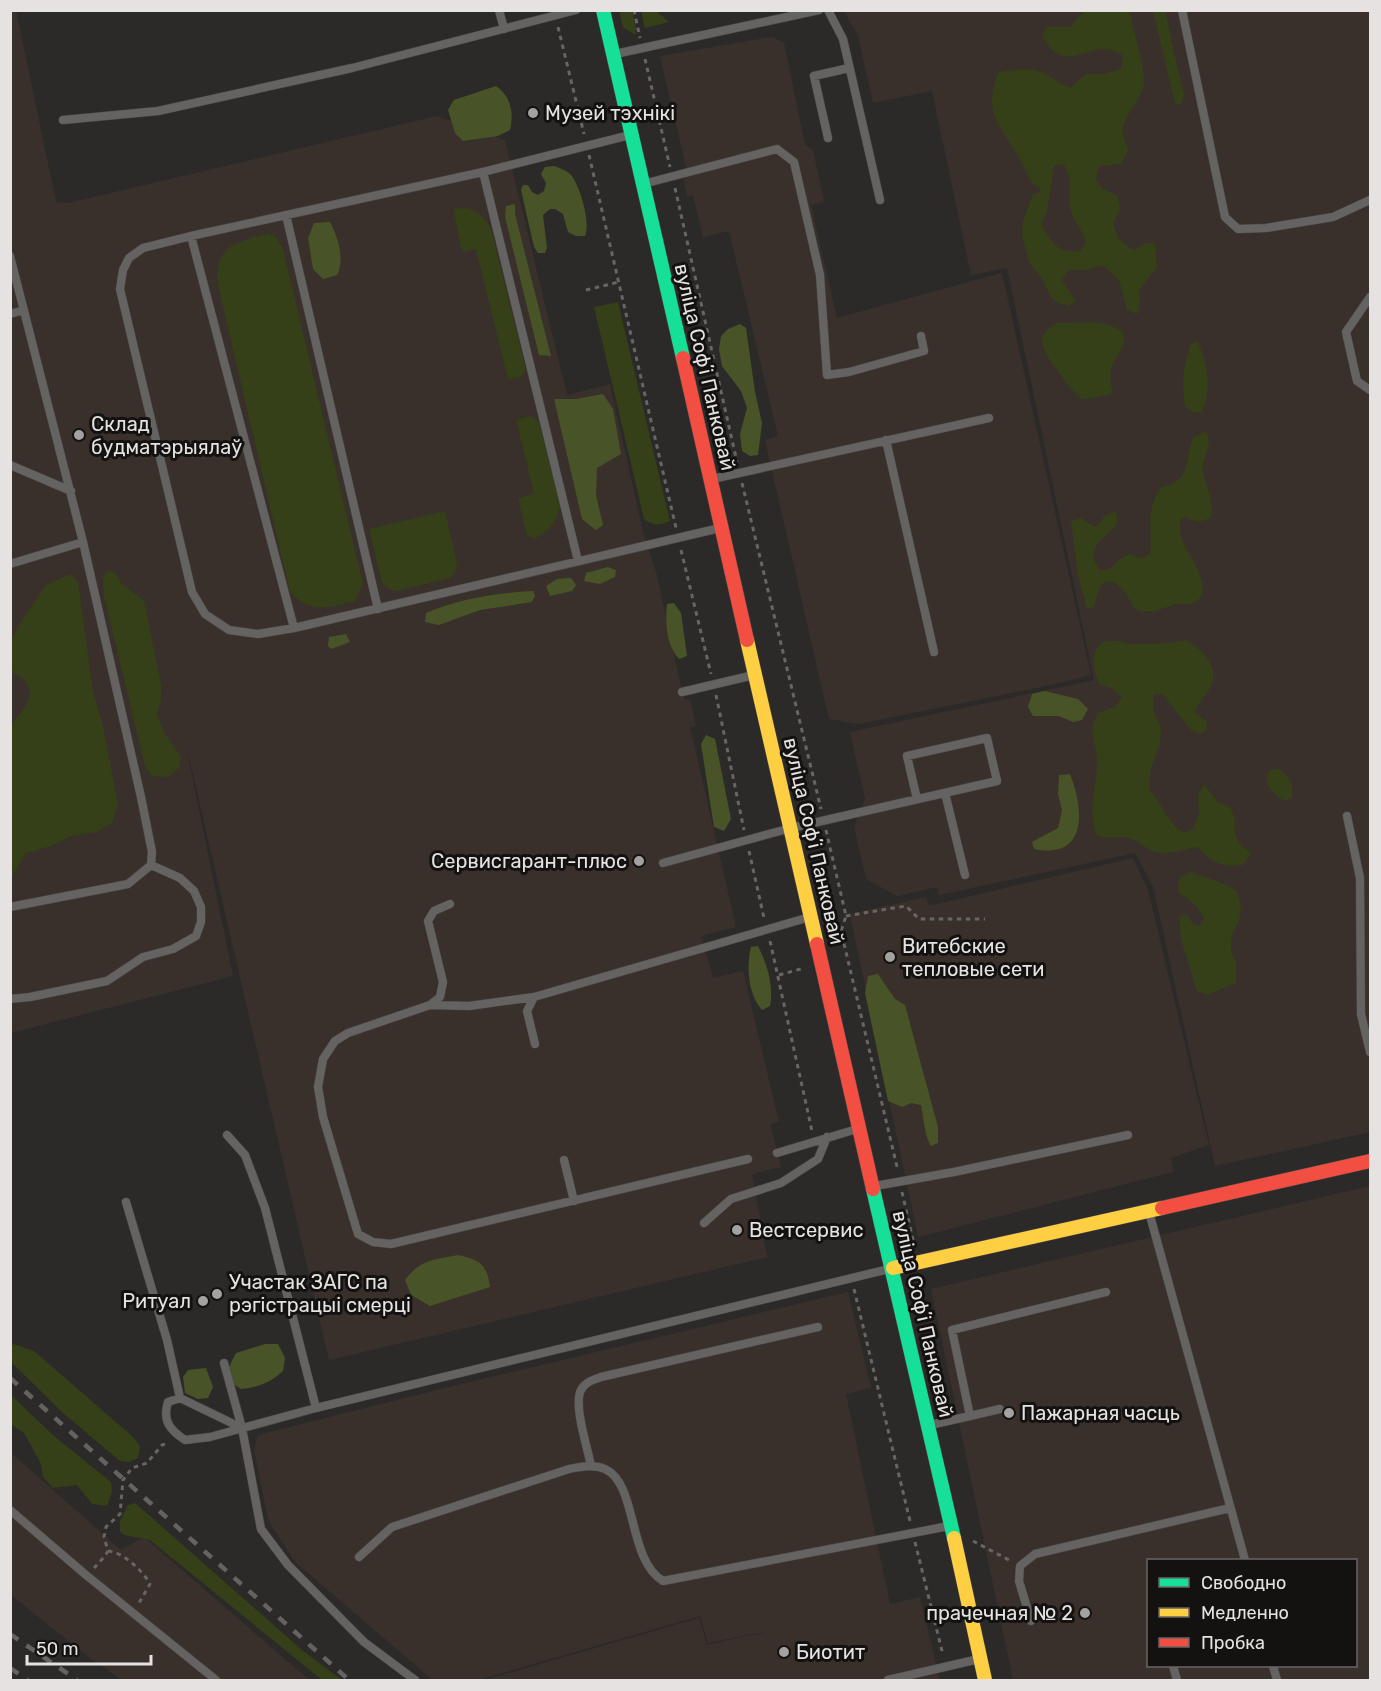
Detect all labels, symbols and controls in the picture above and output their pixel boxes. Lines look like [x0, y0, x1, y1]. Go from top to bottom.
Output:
place label: Музей тэхнікі [545, 101, 675, 125]
marker: Музей тэхнікі [526, 106, 540, 120]
street label: вуліца Софʼі Панковай [670, 261, 740, 473]
place label: Склад будматэрыялаў [91, 412, 242, 459]
marker: Склад будматэрыялаў [72, 428, 86, 442]
street label: вуліца Софʼі Панковай [779, 735, 849, 947]
place label: Сервисгарант-плюс [431, 849, 627, 873]
marker: Сервисгарант-плюс [632, 854, 646, 868]
place label: Витебские тепловые сети [902, 934, 1045, 981]
marker: Витебские тепловые сети [883, 950, 897, 964]
street label: вуліца Софʼі Панковай [888, 1208, 958, 1420]
place label: Вестсервис [749, 1218, 863, 1242]
marker: Вестсервис [730, 1223, 744, 1237]
place label: Участак ЗАГС па рэгістрацыі смерці [229, 1270, 411, 1317]
marker: Участак ЗАГС па рэгістрацыі смерці [210, 1287, 224, 1301]
place label: Ритуал [122, 1289, 191, 1313]
marker: Ритуал [196, 1294, 210, 1308]
place label: Пажарная часць [1021, 1401, 1180, 1425]
marker: Пажарная часць [1002, 1406, 1016, 1420]
legend [1147, 1559, 1357, 1667]
text: Свободно [1201, 1572, 1286, 1594]
place label: прачечная № 2 [926, 1601, 1073, 1625]
text: Медленно [1201, 1602, 1289, 1624]
marker: прачечная № 2 [1078, 1606, 1092, 1620]
scale bar [27, 1628, 152, 1666]
text: Пробка [1201, 1632, 1265, 1654]
text: 50 m [36, 1638, 79, 1660]
place label: Биотит [796, 1640, 865, 1664]
marker: Биотит [777, 1645, 791, 1659]

